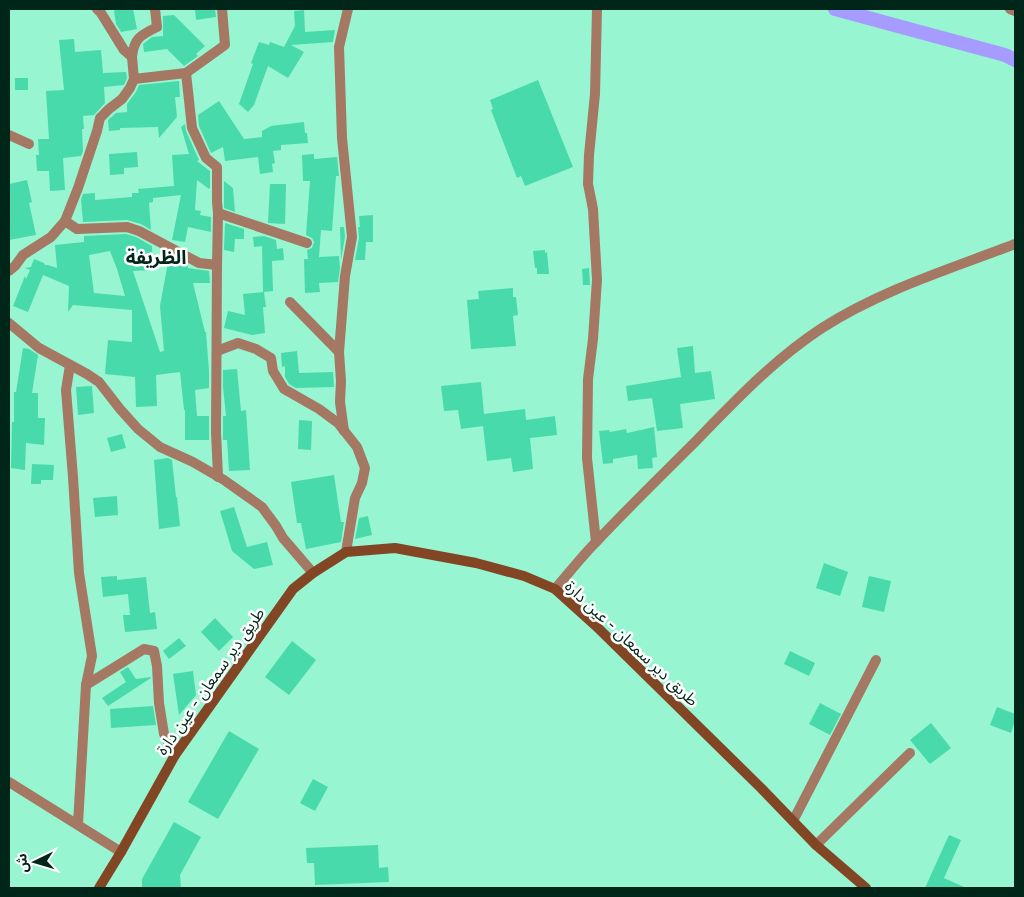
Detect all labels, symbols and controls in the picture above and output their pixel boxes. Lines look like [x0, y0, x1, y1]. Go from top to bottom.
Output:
district label: الظريفة [126, 246, 186, 269]
street label: طريق دير سمعان - عين دارة [560, 577, 702, 711]
street label: طريق دير سمعان - عين دارة [152, 604, 269, 759]
north arrow [10, 837, 60, 887]
text: ش [13, 853, 32, 873]

